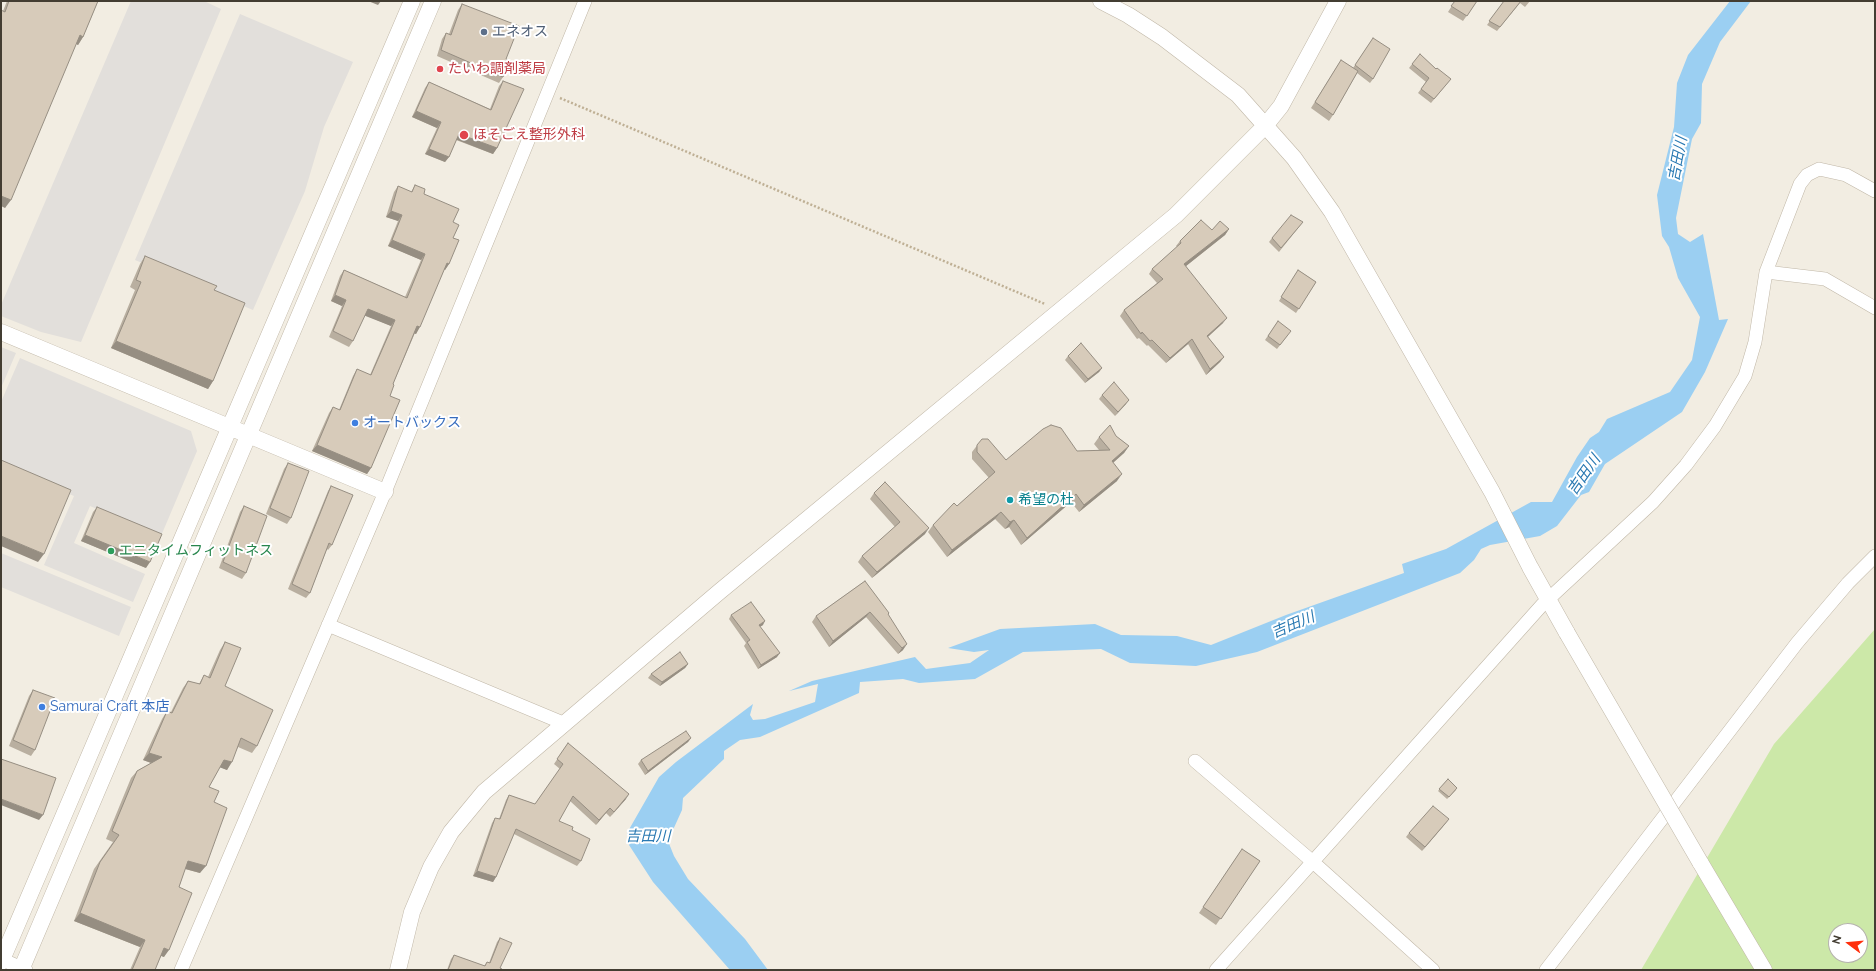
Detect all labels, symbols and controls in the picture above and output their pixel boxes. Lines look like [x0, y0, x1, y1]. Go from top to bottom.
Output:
place label: エネオス [492, 24, 548, 40]
marker: エネオス [479, 27, 489, 37]
place label: たいわ調剤薬局 [448, 61, 546, 77]
marker: たいわ調剤薬局 [435, 64, 445, 74]
place label: ほそごえ整形外科 [473, 127, 585, 143]
marker: ほそごえ整形外科 [458, 129, 470, 141]
water label: 吉田川 [1665, 135, 1691, 183]
place label: オートバックス [363, 415, 461, 431]
marker: オートバックス [350, 418, 360, 428]
water label: 吉田川 [1564, 451, 1604, 499]
place label: 希望の杜 [1018, 492, 1074, 508]
marker: 希望の杜 [1005, 495, 1015, 505]
place label: エニタイムフィットネス [119, 543, 273, 559]
marker: エニタイムフィットネス [106, 546, 116, 556]
water label: 吉田川 [1269, 608, 1317, 642]
place label: Samurai Craft 本店 [50, 699, 169, 715]
marker: Samurai Craft 本店 [37, 702, 47, 712]
water label: 吉田川 [626, 827, 670, 845]
north arrow [1828, 923, 1868, 963]
text: N [1830, 934, 1844, 946]

